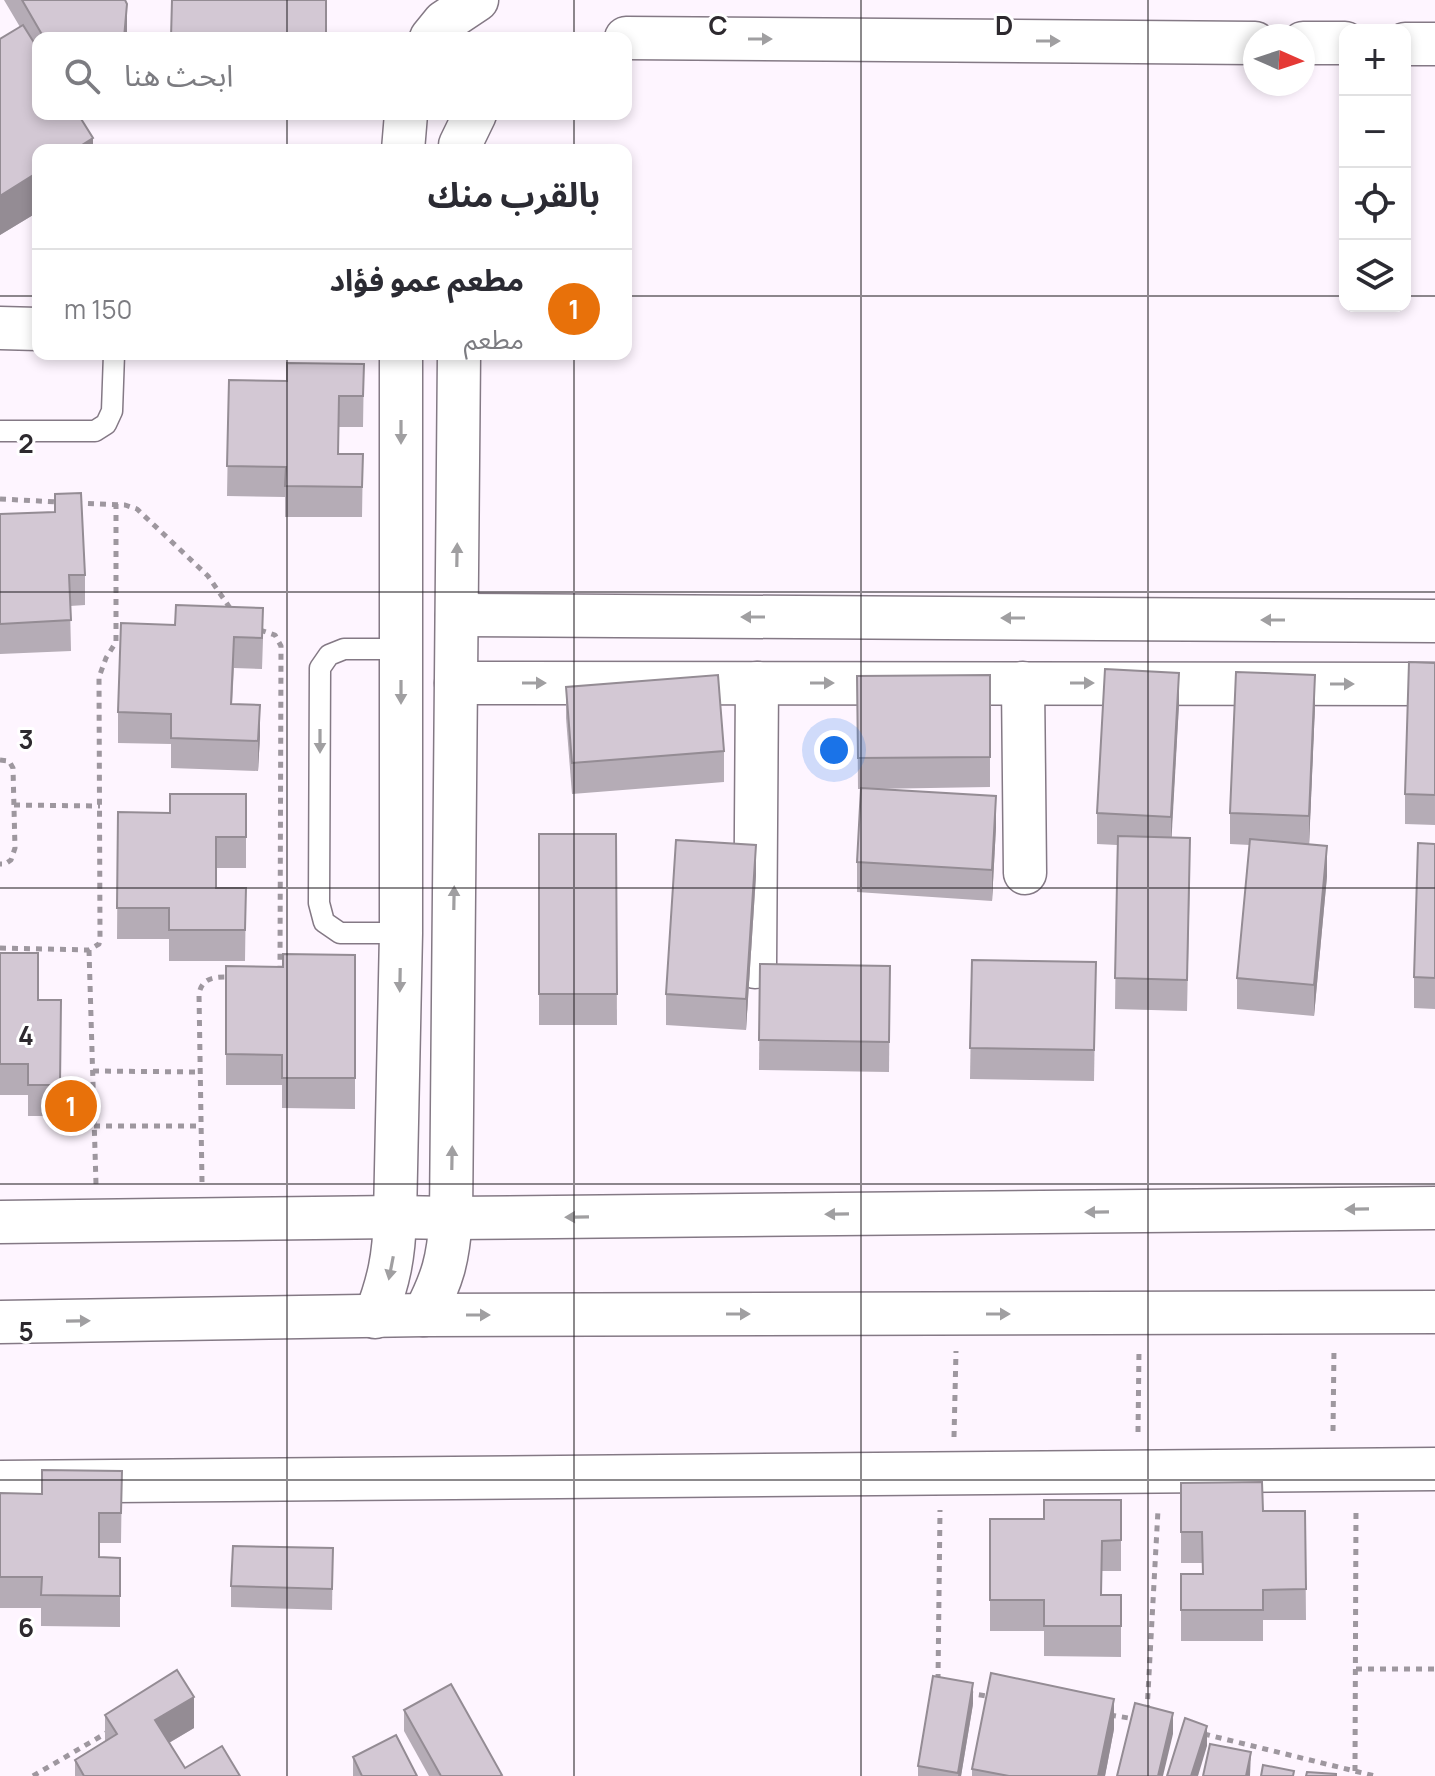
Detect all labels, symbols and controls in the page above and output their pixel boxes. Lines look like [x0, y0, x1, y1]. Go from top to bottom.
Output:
text: C [708, 7, 728, 43]
text: D [995, 7, 1013, 43]
north arrow [1243, 24, 1315, 96]
map controls [1339, 24, 1411, 312]
button: + [1339, 24, 1411, 96]
search box [32, 32, 632, 120]
one-way arrow [748, 33, 773, 45]
one-way arrow [1036, 35, 1061, 47]
icon: search [60, 54, 104, 98]
text: ابحث هنا [124, 54, 233, 95]
button: − [1339, 96, 1411, 168]
button: locate [1339, 168, 1411, 240]
text: بالقرب منك [427, 171, 600, 217]
button: layers [1339, 240, 1411, 312]
text: مطعم عمو فؤاد [330, 259, 524, 300]
text: 150 m [64, 291, 132, 327]
text: 1 [568, 291, 580, 327]
text: مطعم [464, 321, 524, 357]
one-way arrow [395, 420, 407, 445]
text: 2 [18, 425, 34, 461]
one-way arrow [451, 542, 463, 567]
one-way arrow [740, 611, 765, 623]
one-way arrow [1000, 612, 1025, 625]
one-way arrow [1260, 614, 1285, 626]
one-way arrow [522, 677, 547, 689]
one-way arrow [810, 677, 835, 689]
one-way arrow [1070, 677, 1095, 689]
one-way arrow [1330, 678, 1355, 690]
one-way arrow [395, 680, 407, 705]
text: 3 [18, 721, 34, 757]
one-way arrow [314, 729, 326, 754]
your location [814, 730, 854, 770]
one-way arrow [448, 885, 460, 910]
one-way arrow [393, 968, 406, 993]
text: 4 [18, 1017, 34, 1053]
pin: 1 [45, 1076, 97, 1136]
one-way arrow [445, 1145, 458, 1170]
one-way arrow [1344, 1203, 1369, 1215]
one-way arrow [1084, 1206, 1109, 1218]
one-way arrow [824, 1208, 849, 1220]
one-way arrow [564, 1211, 589, 1223]
one-way arrow [384, 1255, 396, 1280]
one-way arrow [726, 1308, 751, 1321]
one-way arrow [986, 1308, 1011, 1320]
one-way arrow [466, 1309, 491, 1321]
text: 5 [18, 1313, 34, 1349]
one-way arrow [66, 1315, 91, 1327]
text: 6 [18, 1609, 34, 1645]

